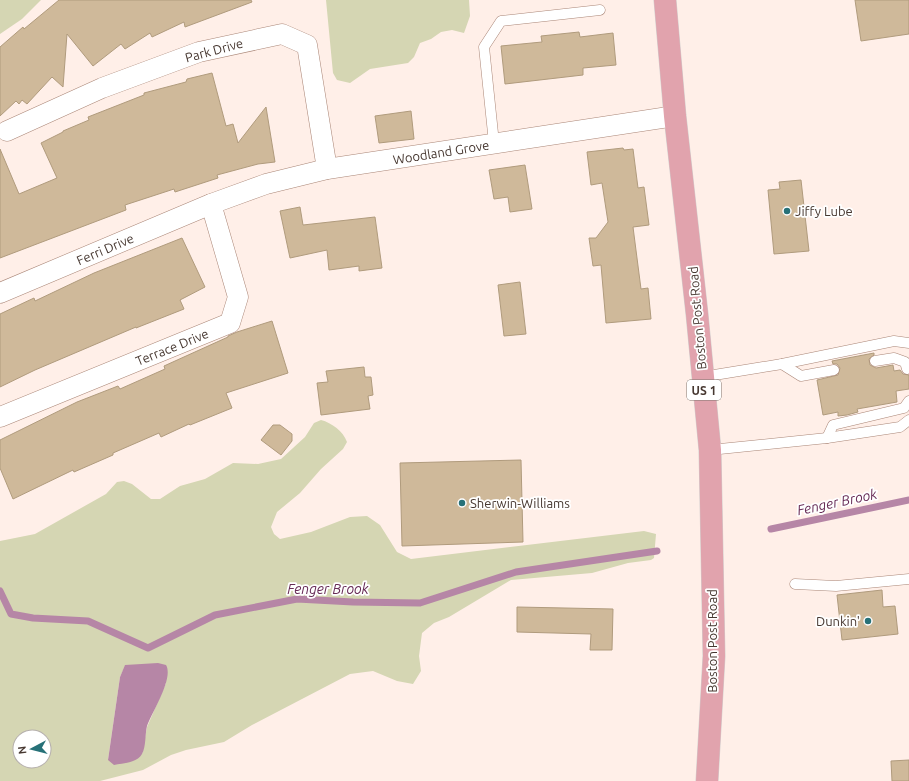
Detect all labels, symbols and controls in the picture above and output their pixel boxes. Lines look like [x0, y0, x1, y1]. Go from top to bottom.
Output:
street label: Park Drive [183, 36, 245, 64]
street label: Woodland Grove [392, 137, 490, 167]
place label: Jiffy Lube [795, 204, 853, 218]
marker: Jiffy Lube [782, 206, 792, 216]
street label: Ferri Drive [74, 231, 136, 267]
street label: Boston Post Road [686, 266, 708, 370]
street label: Terrace Drive [134, 326, 210, 368]
road number: US 1 [687, 380, 721, 400]
water label: Fenger Brook [795, 486, 879, 518]
place label: Sherwin-Williams [470, 496, 570, 510]
marker: Sherwin-Williams [457, 498, 467, 508]
water label: Fenger Brook [287, 581, 370, 597]
street label: Boston Post Road [705, 589, 719, 693]
place label: Dunkin' [816, 614, 860, 628]
marker: Dunkin' [863, 616, 873, 626]
north arrow [12, 729, 52, 769]
text: N [16, 745, 29, 755]

